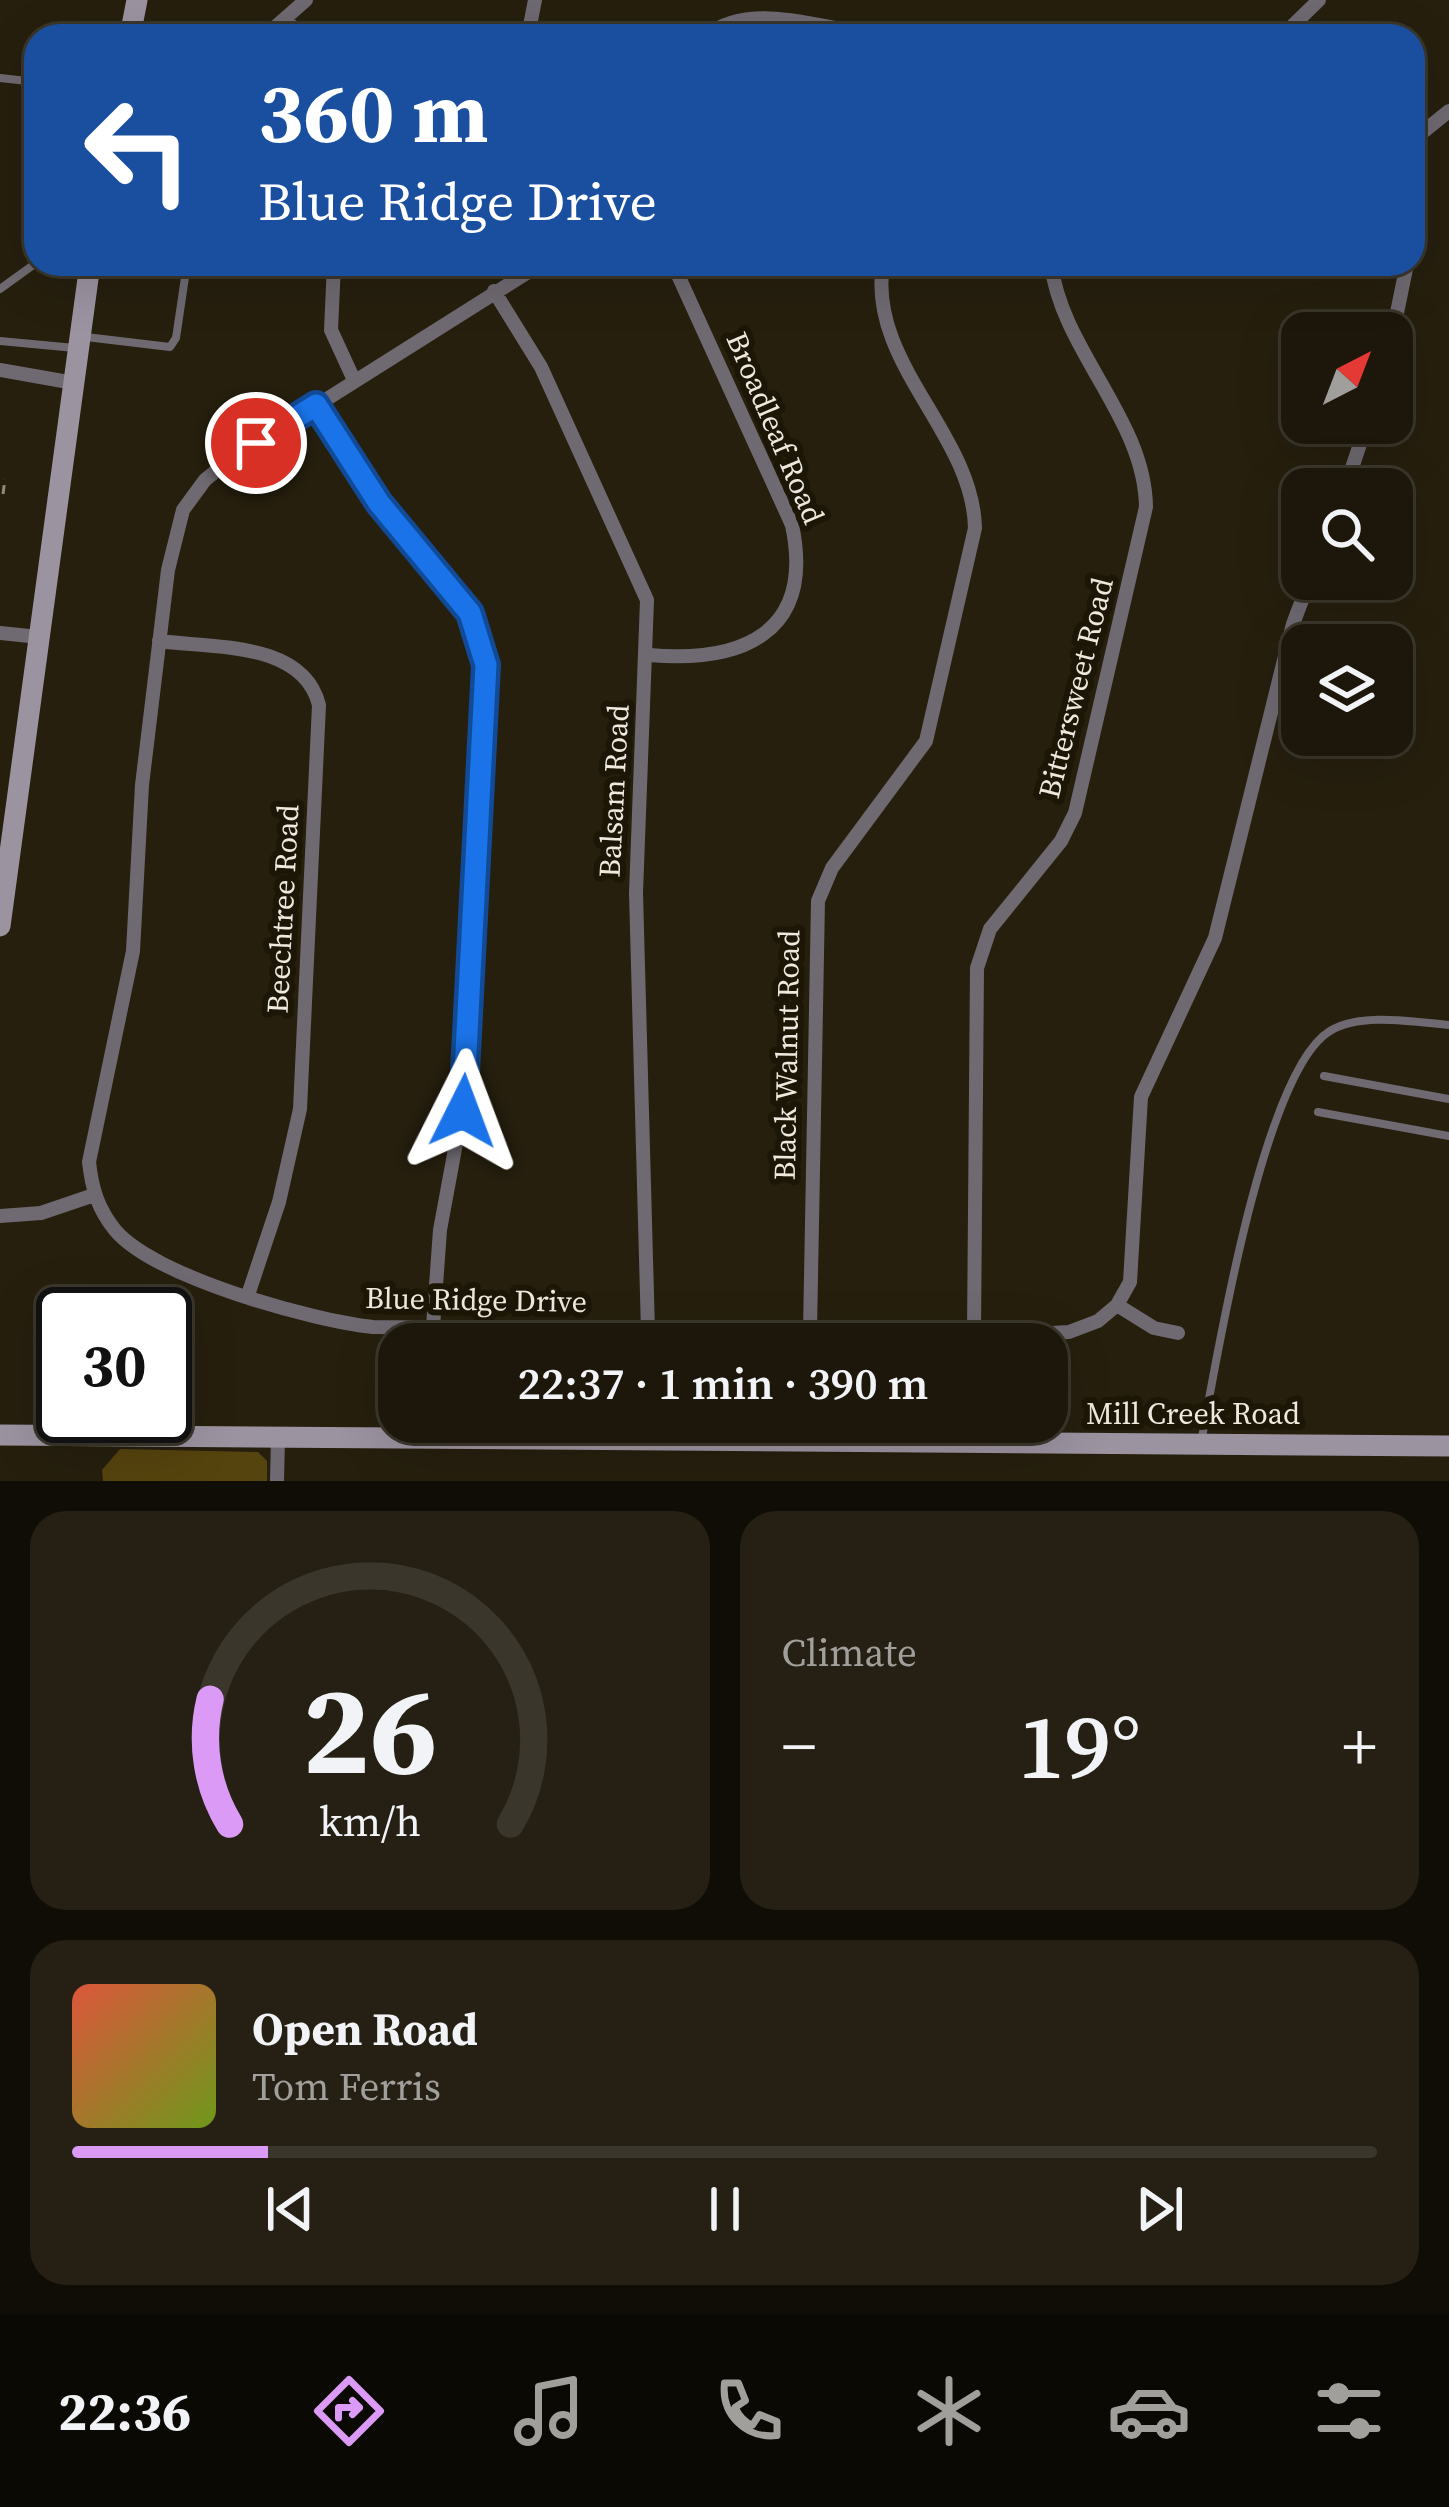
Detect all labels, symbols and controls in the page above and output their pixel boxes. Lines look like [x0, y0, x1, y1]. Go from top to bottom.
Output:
text: 360 m [258, 55, 489, 170]
icon: left [60, 72, 216, 228]
text: Blue Ridge Drive [258, 164, 657, 238]
north arrow [1281, 312, 1413, 444]
map controls [1281, 312, 1413, 756]
street label: Broadleaf Road [717, 326, 834, 530]
pin [205, 392, 307, 494]
icon: arrive [223, 410, 289, 476]
button: search [1281, 468, 1413, 600]
street label: Bittersweet Road [1028, 573, 1123, 802]
button: layers [1281, 624, 1413, 756]
street label: Balsam Road [588, 703, 639, 879]
street label: Beechtree Road [257, 803, 308, 1015]
street label: Black Walnut Road [764, 929, 809, 1181]
position arrow [400, 1048, 526, 1174]
street label: Blue Ridge Drive [365, 1277, 587, 1322]
speed limit sign: 30 [36, 1287, 192, 1443]
text: 22:37 · 1 min · 390 m [518, 1352, 928, 1414]
street label: Mill Creek Road [1086, 1393, 1300, 1434]
text: Climate [782, 1626, 917, 1679]
text: 26 [302, 1644, 437, 1815]
text: 19° [1018, 1685, 1141, 1808]
text: − [782, 1701, 816, 1791]
text: + [1342, 1701, 1377, 1791]
text: km/h [319, 1791, 421, 1849]
text: Open Road [252, 1998, 478, 2060]
text: Tom Ferris [252, 2060, 441, 2113]
icon: previous [257, 2176, 323, 2242]
icon: pause [692, 2176, 758, 2242]
icon: next [1127, 2176, 1193, 2242]
icon: directions [307, 2369, 391, 2453]
icon: music [507, 2369, 591, 2453]
icon: phone [707, 2369, 791, 2453]
icon: climate [907, 2369, 991, 2453]
icon: car [1107, 2369, 1191, 2453]
icon: filters [1307, 2369, 1391, 2453]
text: 22:36 [58, 2374, 191, 2448]

